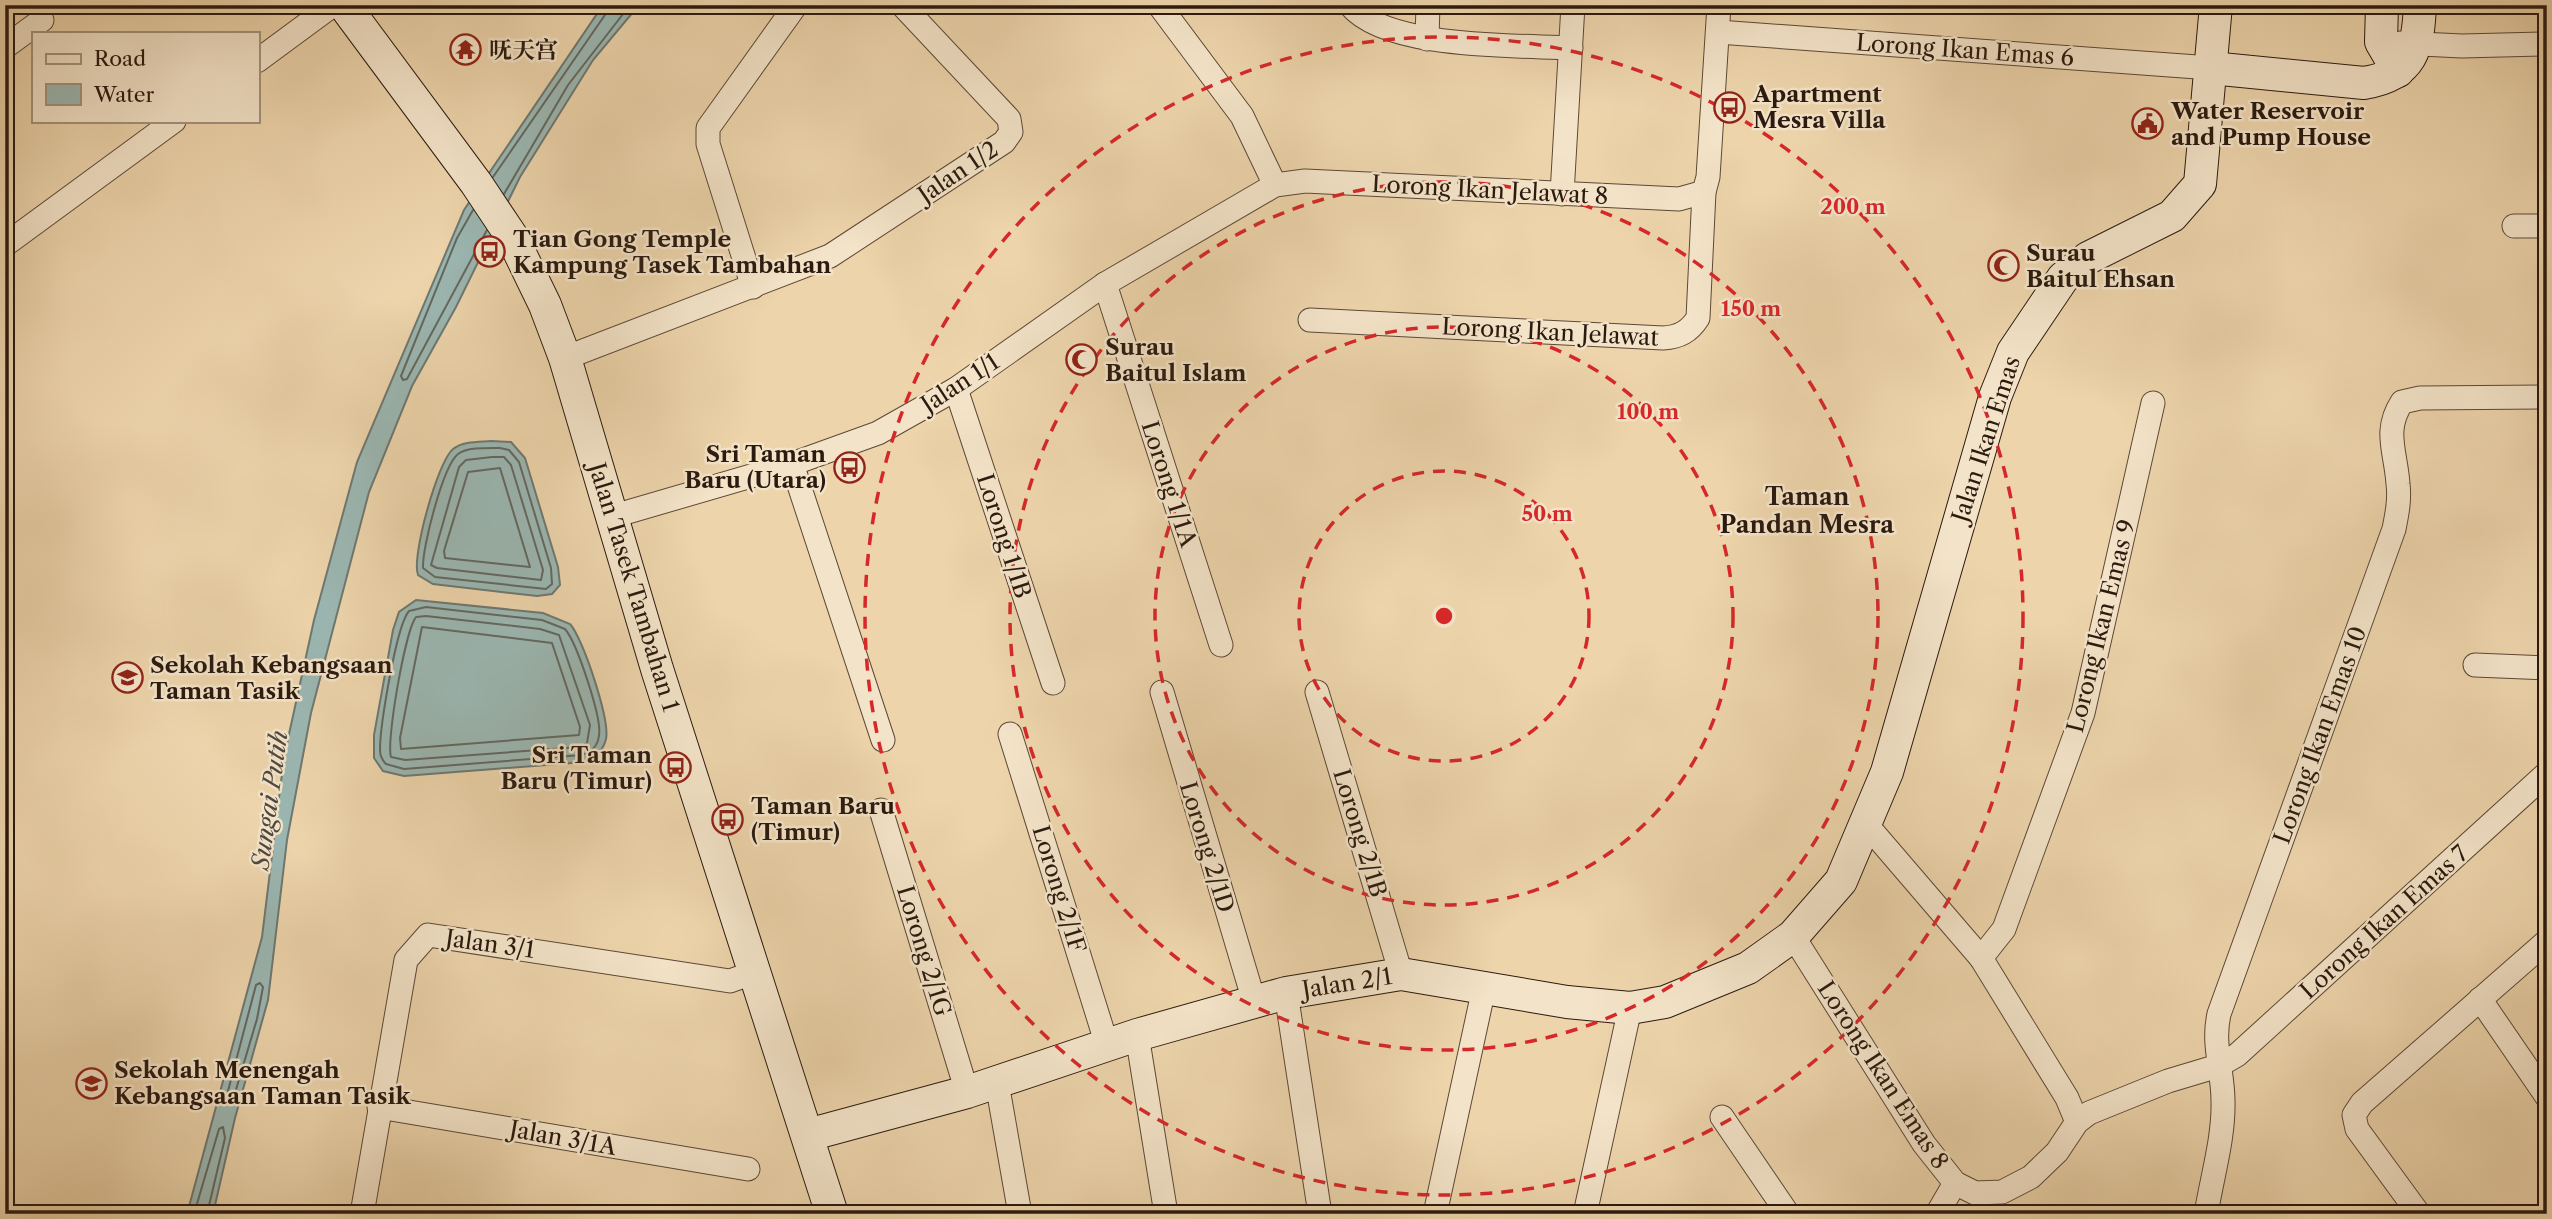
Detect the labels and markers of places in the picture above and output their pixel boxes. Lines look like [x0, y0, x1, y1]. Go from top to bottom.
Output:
temple icon: 呒天宫 [449, 33, 483, 67]
place label: 呒天宫 [489, 36, 558, 64]
place label: Apartment Mesra Villa [1752, 80, 1886, 134]
bus stop icon: Apartment Mesra Villa [1713, 90, 1747, 124]
place label: Water Reservoir and Pump House [2170, 97, 2371, 151]
public building icon: Water Reservoir and Pump House [2131, 107, 2165, 141]
place label: Tian Gong Temple Kampung Tasek Tambahan [513, 225, 832, 279]
bus stop icon: Tian Gong Temple Kampung Tasek Tambahan [473, 235, 507, 269]
place label: Surau Baitul Ehsan [2026, 239, 2175, 293]
mosque icon: Surau Baitul Ehsan [1986, 249, 2020, 283]
place label: Surau Baitul Islam [1105, 333, 1247, 387]
mosque icon: Surau Baitul Islam [1065, 343, 1099, 377]
place label: Sri Taman Baru (Utara) [684, 440, 826, 494]
bus stop icon: Sri Taman Baru (Utara) [832, 450, 866, 484]
centre of rings [1432, 604, 1456, 628]
place label: Sekolah Kebangsaan Taman Tasik [150, 651, 393, 705]
school or university icon: Sekolah Kebangsaan Taman Tasik [110, 661, 144, 695]
place label: Sri Taman Baru (Timur) [500, 741, 652, 795]
bus stop icon: Sri Taman Baru (Timur) [658, 751, 692, 785]
place label: Taman Baru (Timur) [751, 792, 895, 846]
bus stop icon: Taman Baru (Timur) [711, 802, 745, 836]
place label: Sekolah Menengah Kebangsaan Taman Tasik [114, 1056, 412, 1110]
school or university icon: Sekolah Menengah Kebangsaan Taman Tasik [74, 1066, 108, 1100]

